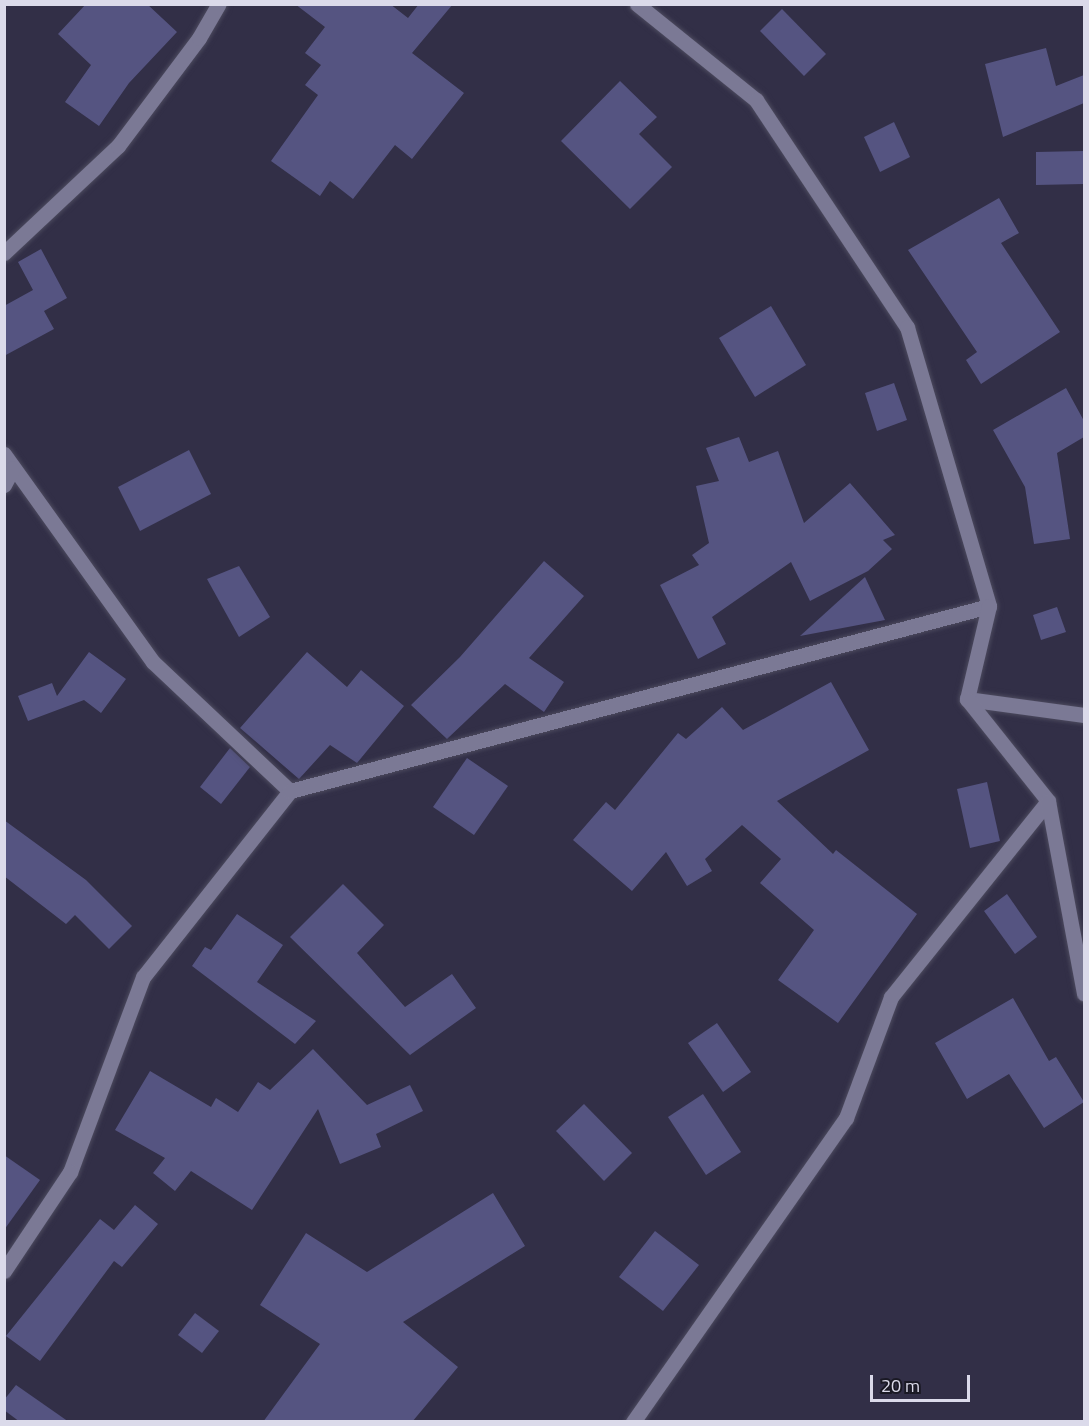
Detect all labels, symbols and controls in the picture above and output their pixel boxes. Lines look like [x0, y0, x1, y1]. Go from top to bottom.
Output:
scale bar [873, 1363, 974, 1401]
text: 20 m [881, 1372, 920, 1399]

